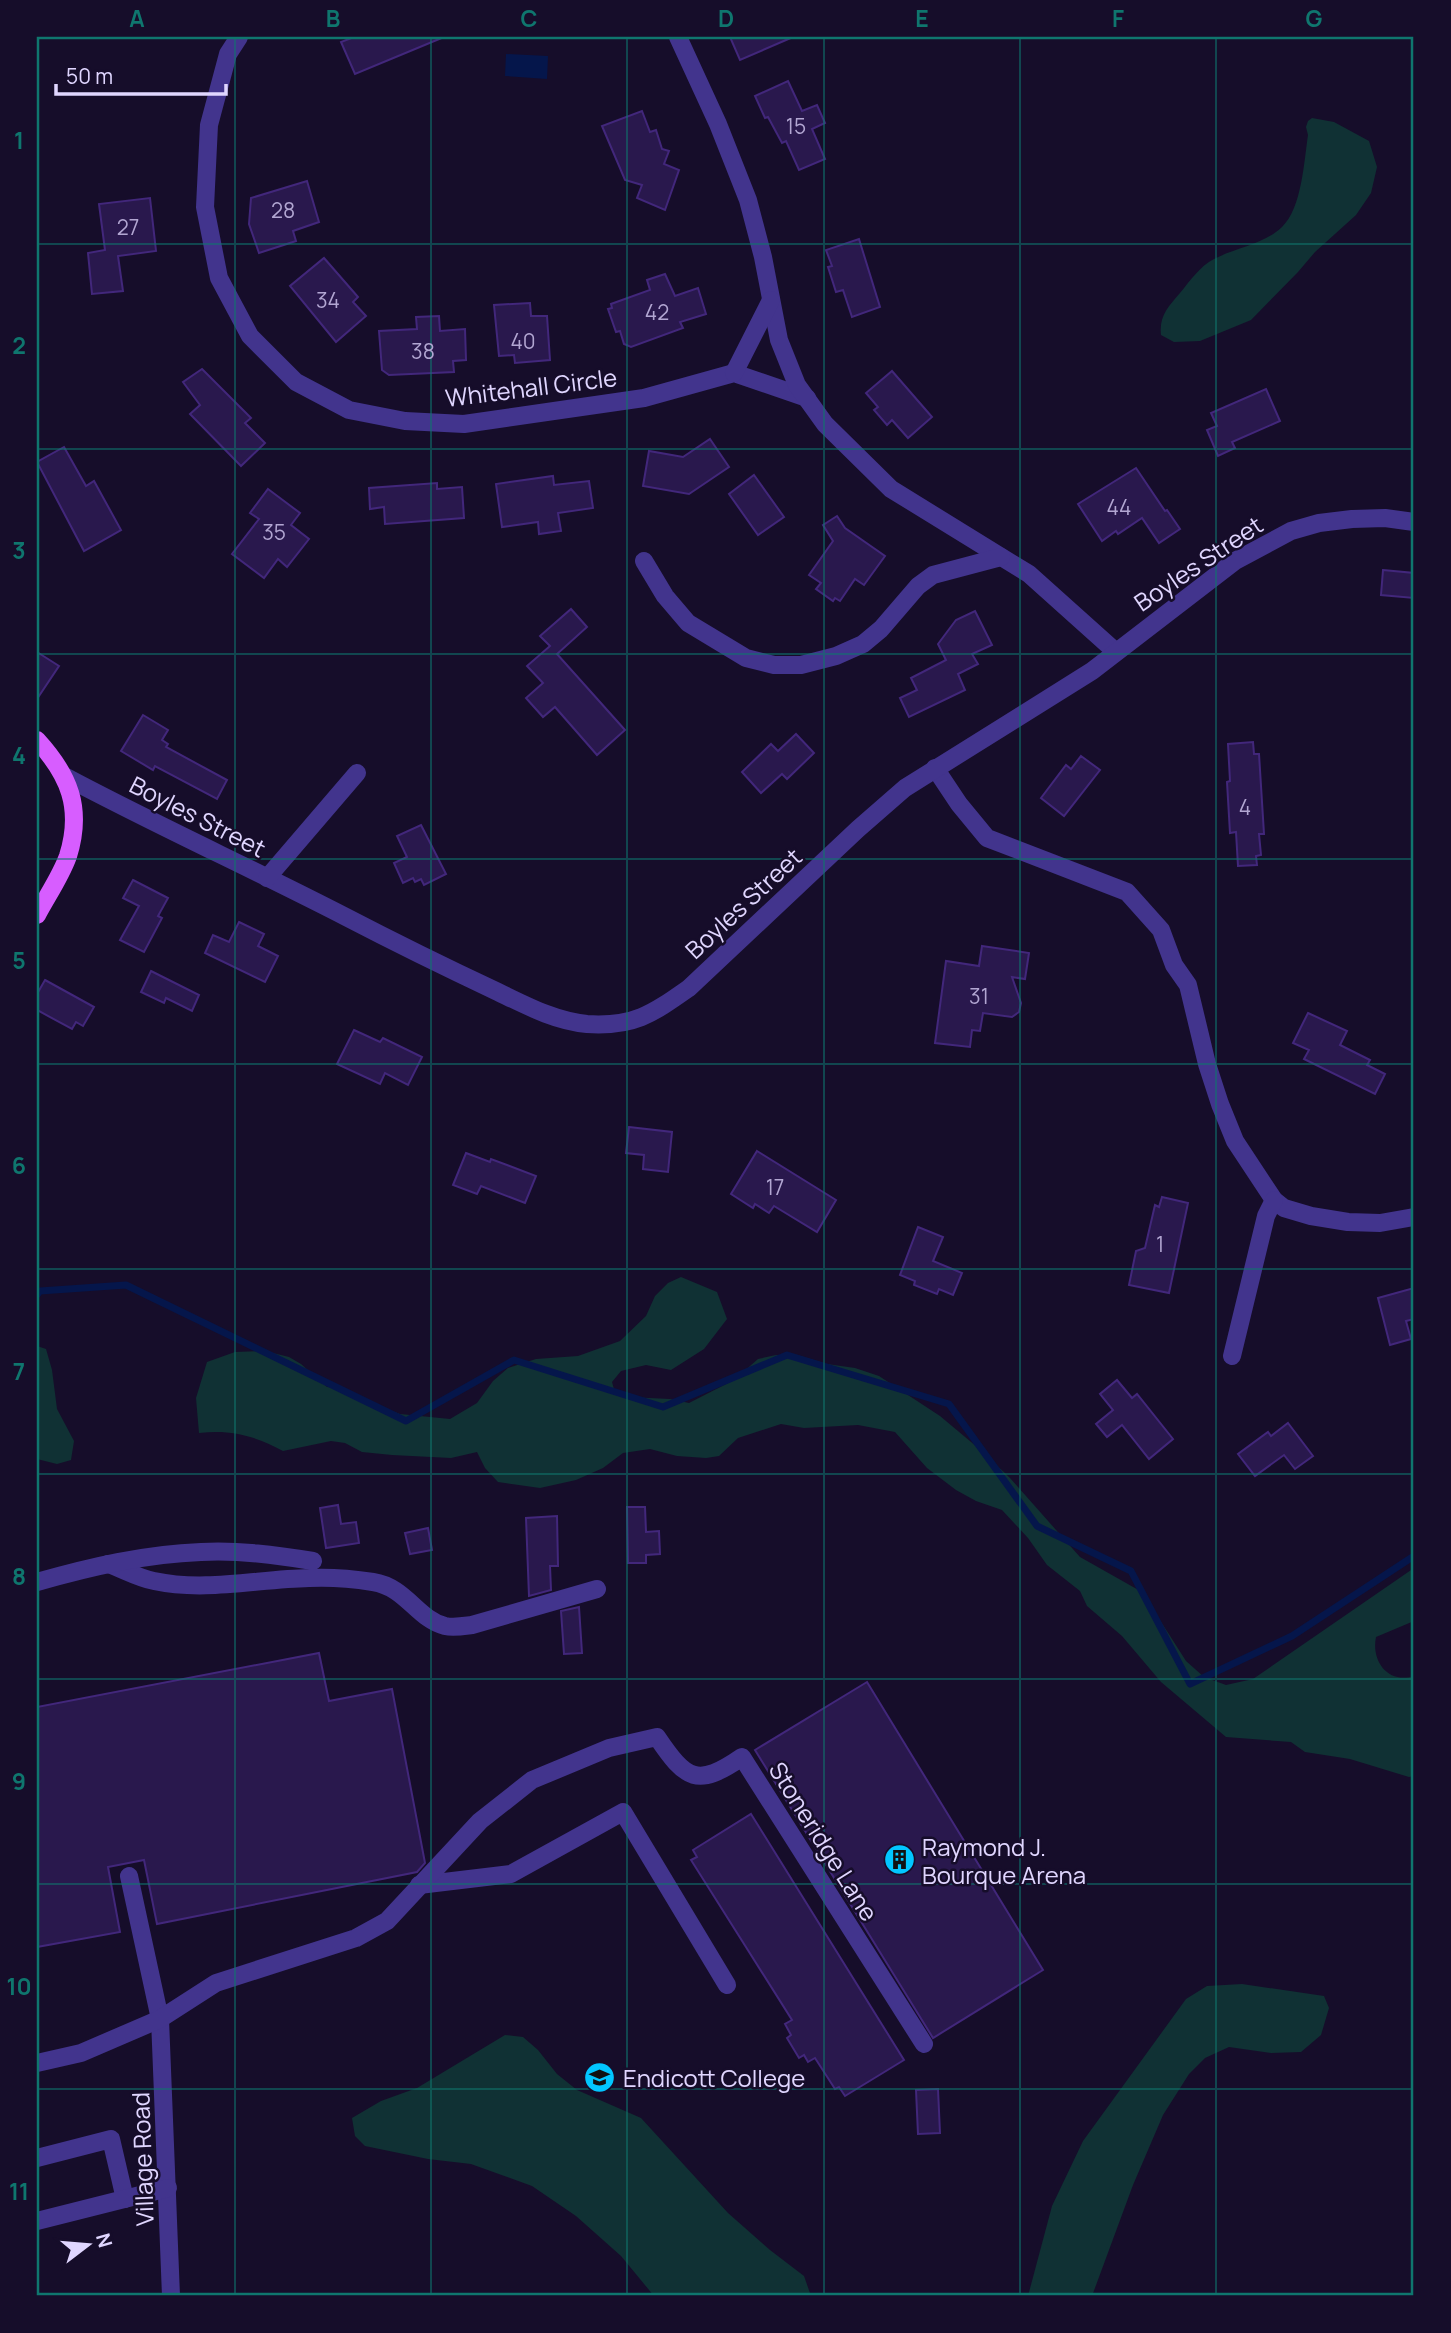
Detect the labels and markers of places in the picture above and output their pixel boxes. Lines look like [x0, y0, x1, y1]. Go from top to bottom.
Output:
place label: Raymond J. Bourque Arena [922, 1830, 1086, 1891]
building icon: Raymond J. Bourque Arena [882, 1843, 916, 1877]
school or university icon: Endicott College [583, 2060, 617, 2094]
place label: Endicott College [623, 2061, 805, 2094]

